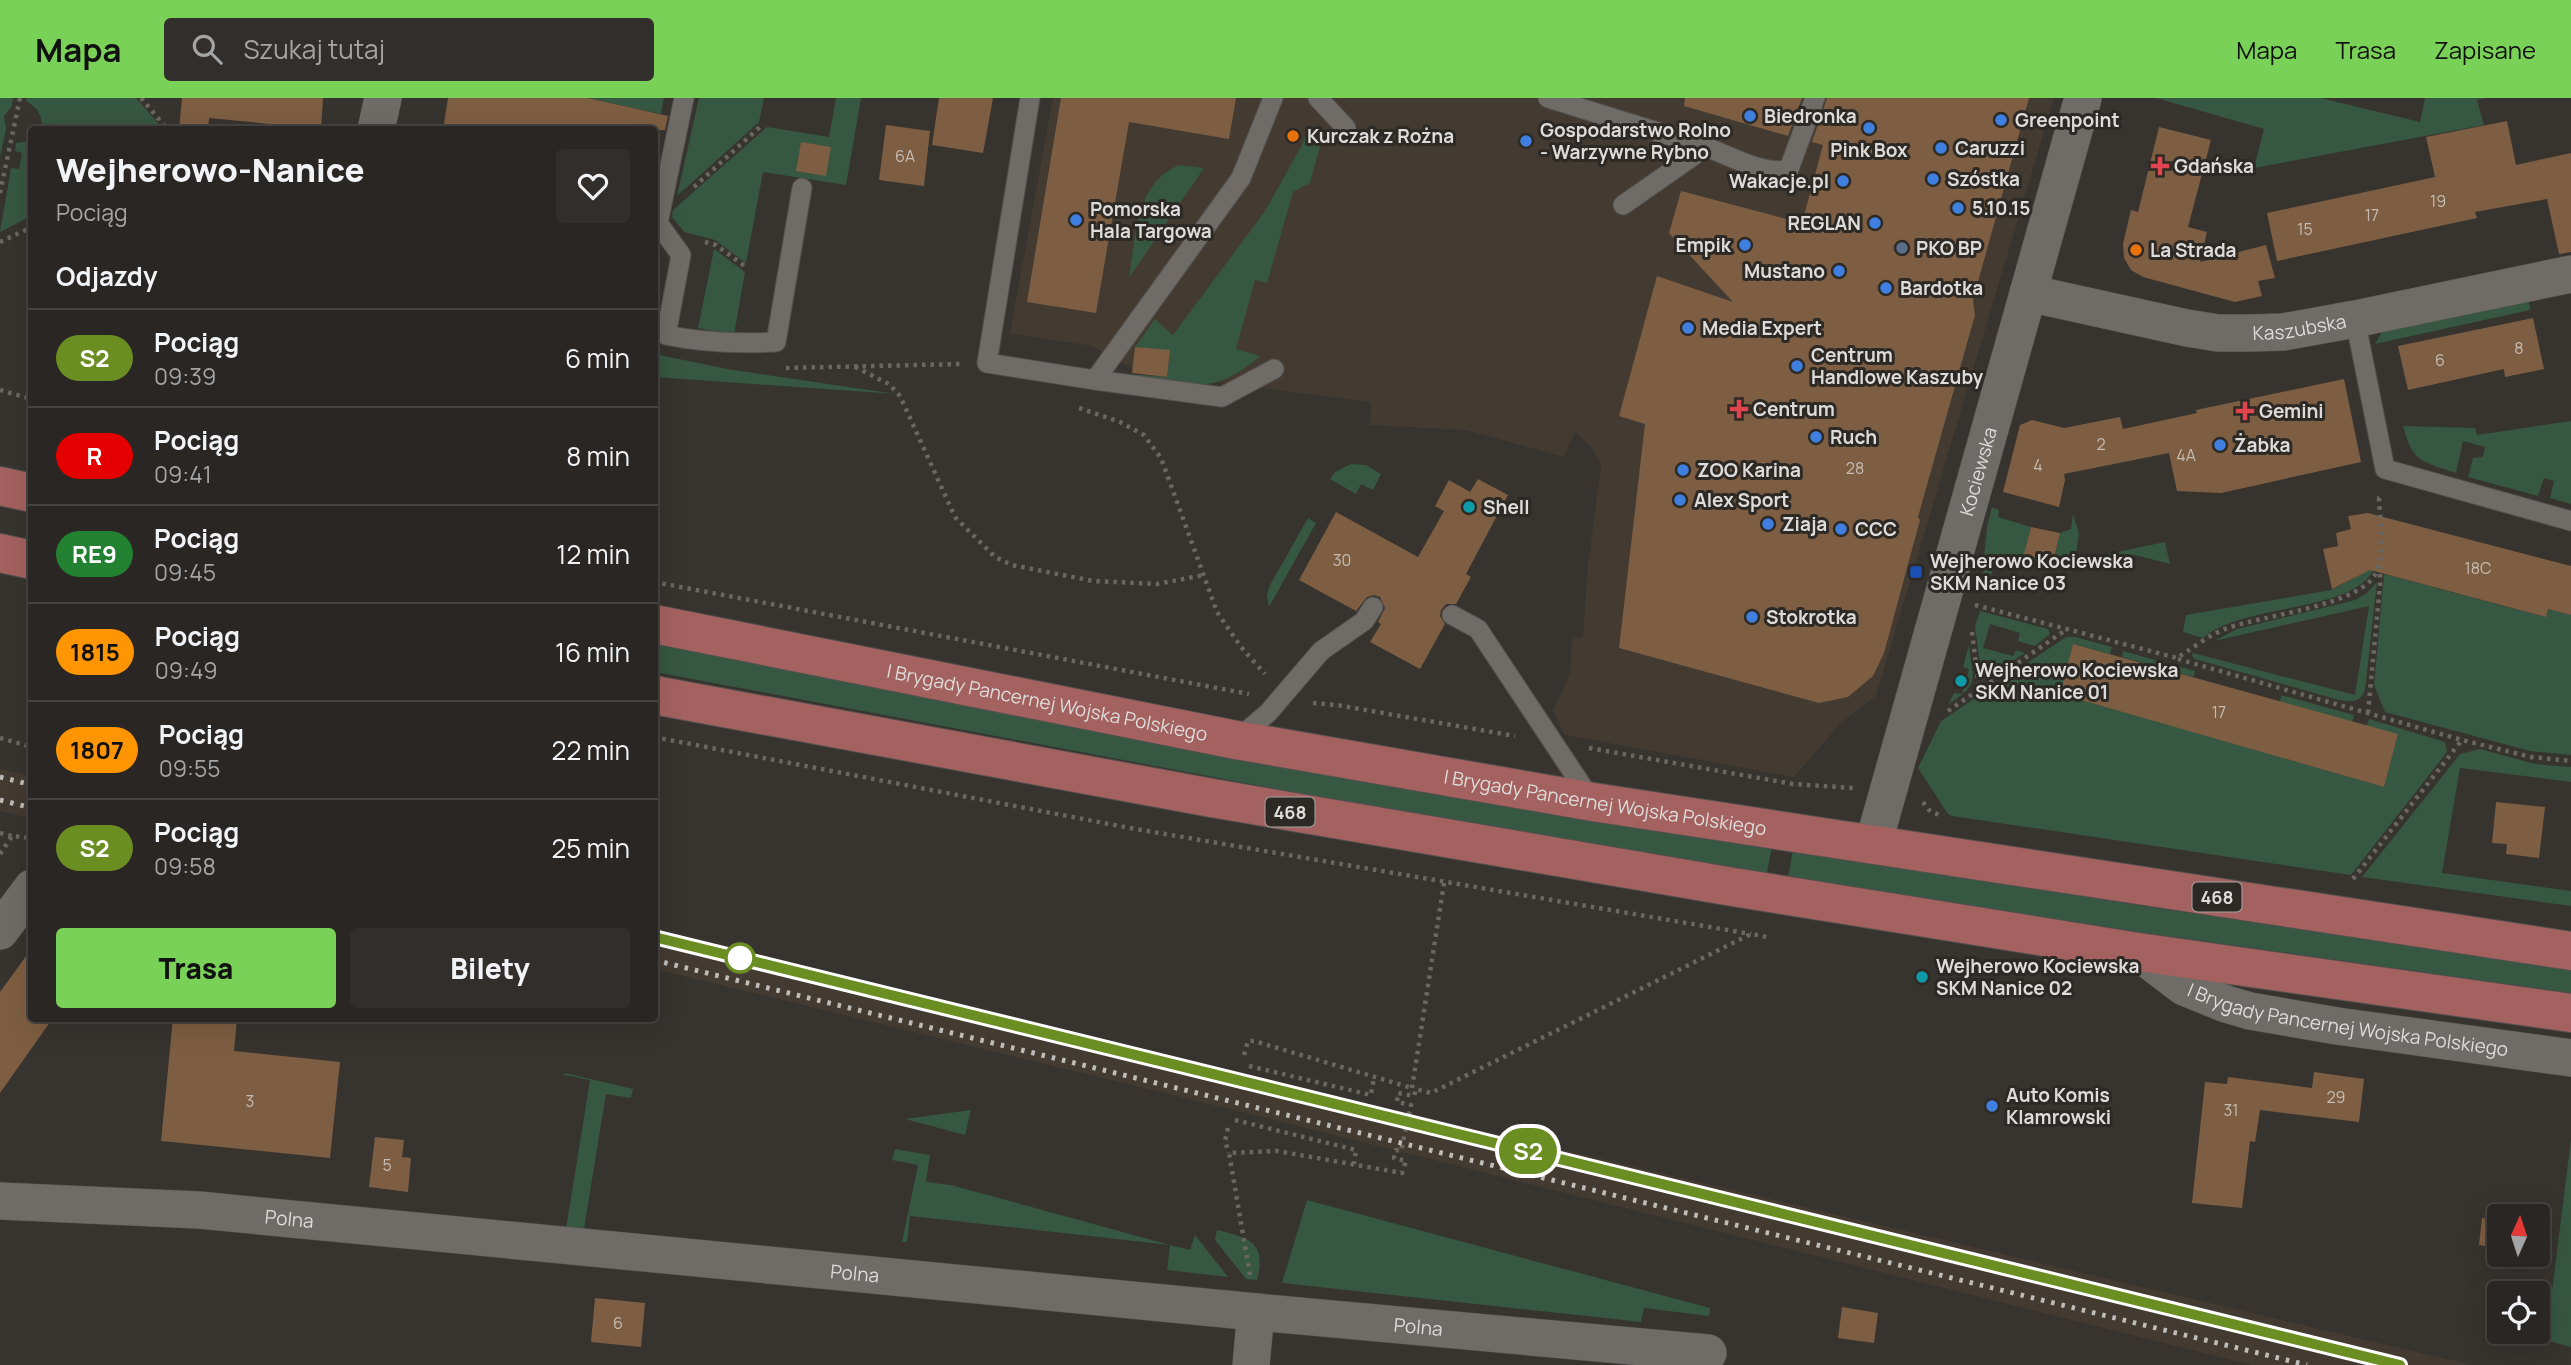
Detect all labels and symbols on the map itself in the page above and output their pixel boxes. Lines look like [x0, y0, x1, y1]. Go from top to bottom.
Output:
place label: Biedronka [1764, 103, 1857, 129]
place label: Greenpoint [2015, 107, 2120, 133]
marker: Biedronka [1742, 108, 1758, 124]
marker: Greenpoint [1993, 112, 2009, 128]
place label: Gospodarstwo Rolno - Warzywne Rybno [1540, 117, 1731, 165]
marker: Pink Box [1861, 120, 1877, 136]
place label: Kurczak z Rożna [1307, 123, 1454, 149]
marker: Kurczak z Rożna [1285, 128, 1301, 144]
marker: Gospodarstwo Rolno - Warzywne Rybno [1518, 133, 1534, 149]
place label: Caruzzi [1955, 135, 2025, 161]
place label: Pink Box [1830, 137, 1908, 163]
marker: Caruzzi [1933, 140, 1949, 156]
house number: 6A [895, 145, 915, 167]
place label: Gdańska [2174, 153, 2254, 179]
marker: Gdańska [2152, 158, 2168, 174]
place label: Szóstka [1947, 166, 2020, 192]
place label: Wakacje.pl [1729, 168, 1829, 194]
marker: Szóstka [1925, 171, 1941, 187]
marker: Wakacje.pl [1835, 173, 1851, 189]
house number: 19 [2430, 190, 2446, 212]
place label: 5.10.15 [1972, 195, 2030, 221]
place label: Pomorska Hala Targowa [1090, 196, 1212, 244]
marker: 5.10.15 [1950, 200, 1966, 216]
house number: 17 [2365, 204, 2379, 226]
place label: REGLAN [1787, 210, 1861, 236]
marker: Pomorska Hala Targowa [1068, 212, 1084, 228]
marker: REGLAN [1867, 215, 1883, 231]
house number: 15 [2297, 218, 2313, 240]
place label: Empik [1676, 232, 1732, 258]
place label: PKO BP [1916, 235, 1982, 261]
marker: Empik [1737, 237, 1753, 253]
place label: La Strada [2150, 237, 2237, 263]
marker: PKO BP [1894, 240, 1910, 256]
marker: La Strada [2128, 242, 2144, 258]
place label: Mustano [1744, 258, 1825, 284]
marker: Mustano [1831, 263, 1847, 279]
place label: Bardotka [1900, 275, 1983, 301]
marker: Bardotka [1878, 280, 1894, 296]
street label: Kaszubska [2252, 308, 2348, 346]
place label: Media Expert [1702, 315, 1822, 341]
marker: Media Expert [1680, 320, 1696, 336]
house number: 8 [2514, 337, 2524, 359]
place label: Centrum Handlowe Kaszuby [1811, 342, 1983, 390]
house number: 6 [2435, 349, 2445, 371]
marker: Centrum Handlowe Kaszuby [1789, 358, 1805, 374]
place label: Centrum [1753, 396, 1835, 422]
place label: Gemini [2259, 398, 2324, 424]
marker: Centrum [1731, 401, 1747, 417]
marker: Gemini [2237, 403, 2253, 419]
place label: Ruch [1830, 424, 1877, 450]
street label: Kociewska [1953, 424, 2003, 519]
marker: Ruch [1808, 429, 1824, 445]
place label: Żabka [2234, 432, 2290, 458]
house number: 2 [2096, 433, 2106, 455]
marker: Żabka [2212, 437, 2228, 453]
house number: 4A [2176, 444, 2196, 466]
house number: 4 [2033, 454, 2043, 476]
place label: ZOO Karina [1697, 457, 1801, 483]
house number: 28 [1846, 457, 1864, 479]
marker: ZOO Karina [1675, 462, 1691, 478]
place label: Alex Sport [1694, 487, 1789, 513]
marker: Alex Sport [1672, 492, 1688, 508]
place label: Shell [1483, 494, 1529, 520]
marker: Shell [1461, 499, 1477, 515]
place label: Ziaja [1782, 511, 1827, 537]
marker: Ziaja [1760, 516, 1776, 532]
place label: CCC [1855, 516, 1897, 542]
marker: CCC [1833, 521, 1849, 537]
place label: Wejherowo Kociewska SKM Nanice 03 [1930, 548, 2133, 596]
house number: 30 [1333, 549, 1351, 571]
house number: 18C [2465, 557, 2491, 579]
marker: Wejherowo Kociewska SKM Nanice 03 [1908, 564, 1924, 580]
place label: Stokrotka [1766, 604, 1857, 630]
marker: Stokrotka [1744, 609, 1760, 625]
place label: Wejherowo Kociewska SKM Nanice 01 [1975, 657, 2178, 705]
street label: I Brygady Pancernej Wojska Polskiego [885, 658, 1210, 747]
marker: Wejherowo Kociewska SKM Nanice 01 [1953, 673, 1969, 689]
house number: 17 [2212, 701, 2226, 723]
street label: I Brygady Pancernej Wojska Polskiego [1442, 763, 1768, 841]
road number: 468 [1266, 798, 1314, 826]
road number: 468 [2192, 882, 2242, 912]
unlabelled marker [725, 943, 755, 973]
place label: Wejherowo Kociewska SKM Nanice 02 [1936, 953, 2139, 1001]
marker: Wejherowo Kociewska SKM Nanice 02 [1914, 969, 1930, 985]
street label: I Brygady Pancernej Wojska Polskiego [2184, 977, 2510, 1062]
place label: Auto Komis Klamrowski [2006, 1082, 2111, 1130]
house number: 29 [2326, 1086, 2346, 1108]
house number: 3 [246, 1090, 254, 1112]
marker: Auto Komis Klamrowski [1984, 1098, 2000, 1114]
house number: 31 [2223, 1099, 2239, 1121]
line badge: S2 [1496, 1128, 1560, 1174]
house number: 5 [382, 1154, 392, 1176]
street label: Polna [264, 1203, 315, 1234]
north arrow [2487, 1204, 2550, 1267]
street label: Polna [829, 1258, 880, 1289]
house number: 6 [613, 1312, 623, 1334]
street label: Polna [1393, 1312, 1444, 1342]

